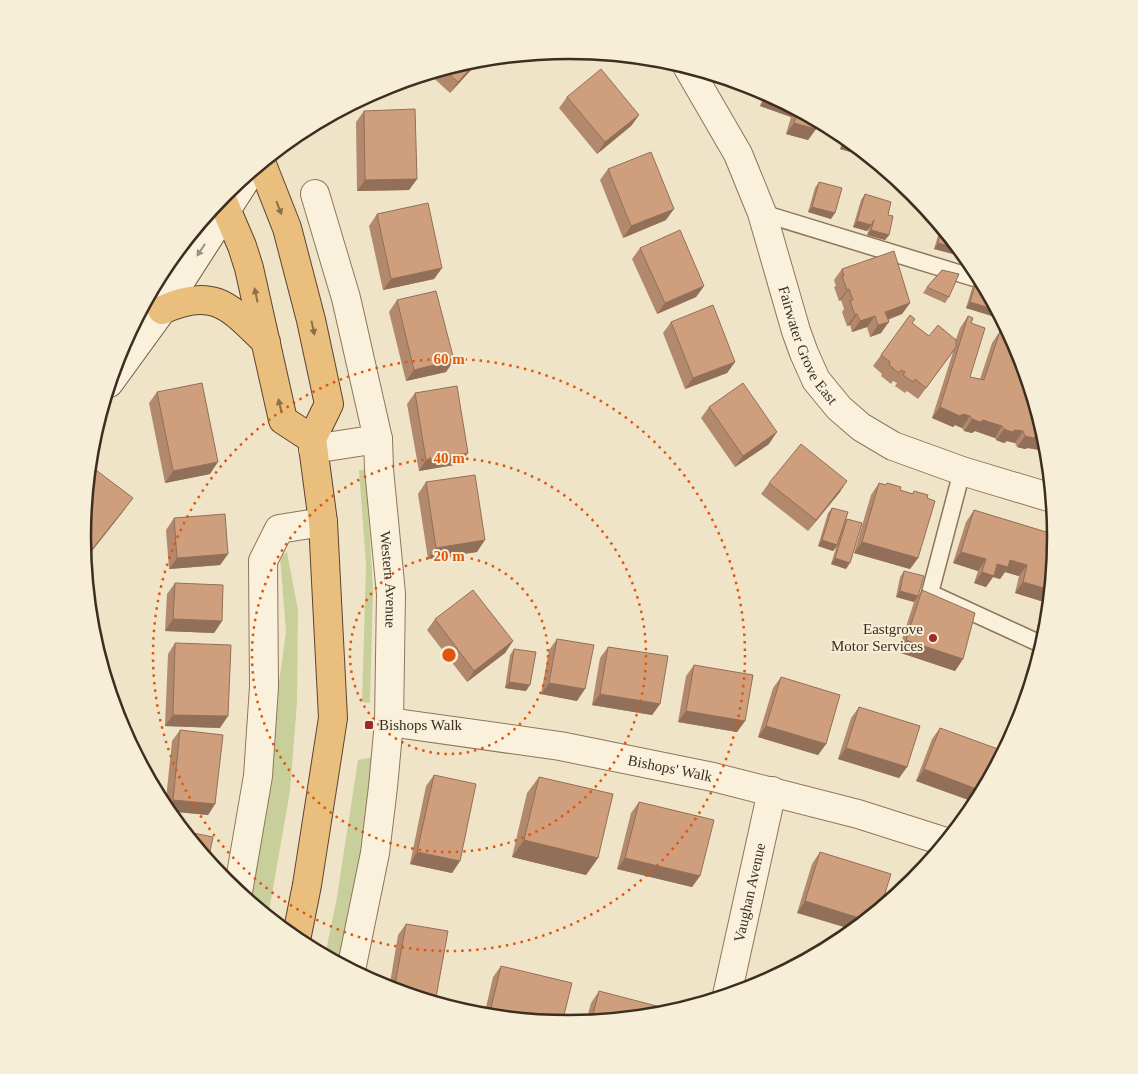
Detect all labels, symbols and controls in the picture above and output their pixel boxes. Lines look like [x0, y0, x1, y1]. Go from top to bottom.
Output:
one-way arrow [275, 201, 283, 216]
one-way arrow [196, 243, 205, 257]
street label: Fairwater Grove East [775, 284, 841, 408]
one-way arrow [251, 286, 259, 302]
one-way arrow [309, 320, 317, 335]
text: 60 m [433, 351, 465, 367]
one-way arrow [276, 398, 284, 414]
text: 40 m [433, 450, 465, 466]
street label: Western Avenue [377, 530, 399, 628]
text: 20 m [433, 548, 465, 564]
place label: Eastgrove Motor Services [831, 621, 923, 654]
marker: Eastgrove Motor Services [927, 632, 939, 644]
centre of rings [440, 646, 458, 664]
place label: Bishops Walk [379, 717, 463, 733]
marker: Bishops Walk [363, 719, 375, 731]
street label: Bishops' Walk [626, 752, 714, 785]
street label: Vaughan Avenue [731, 841, 768, 944]

